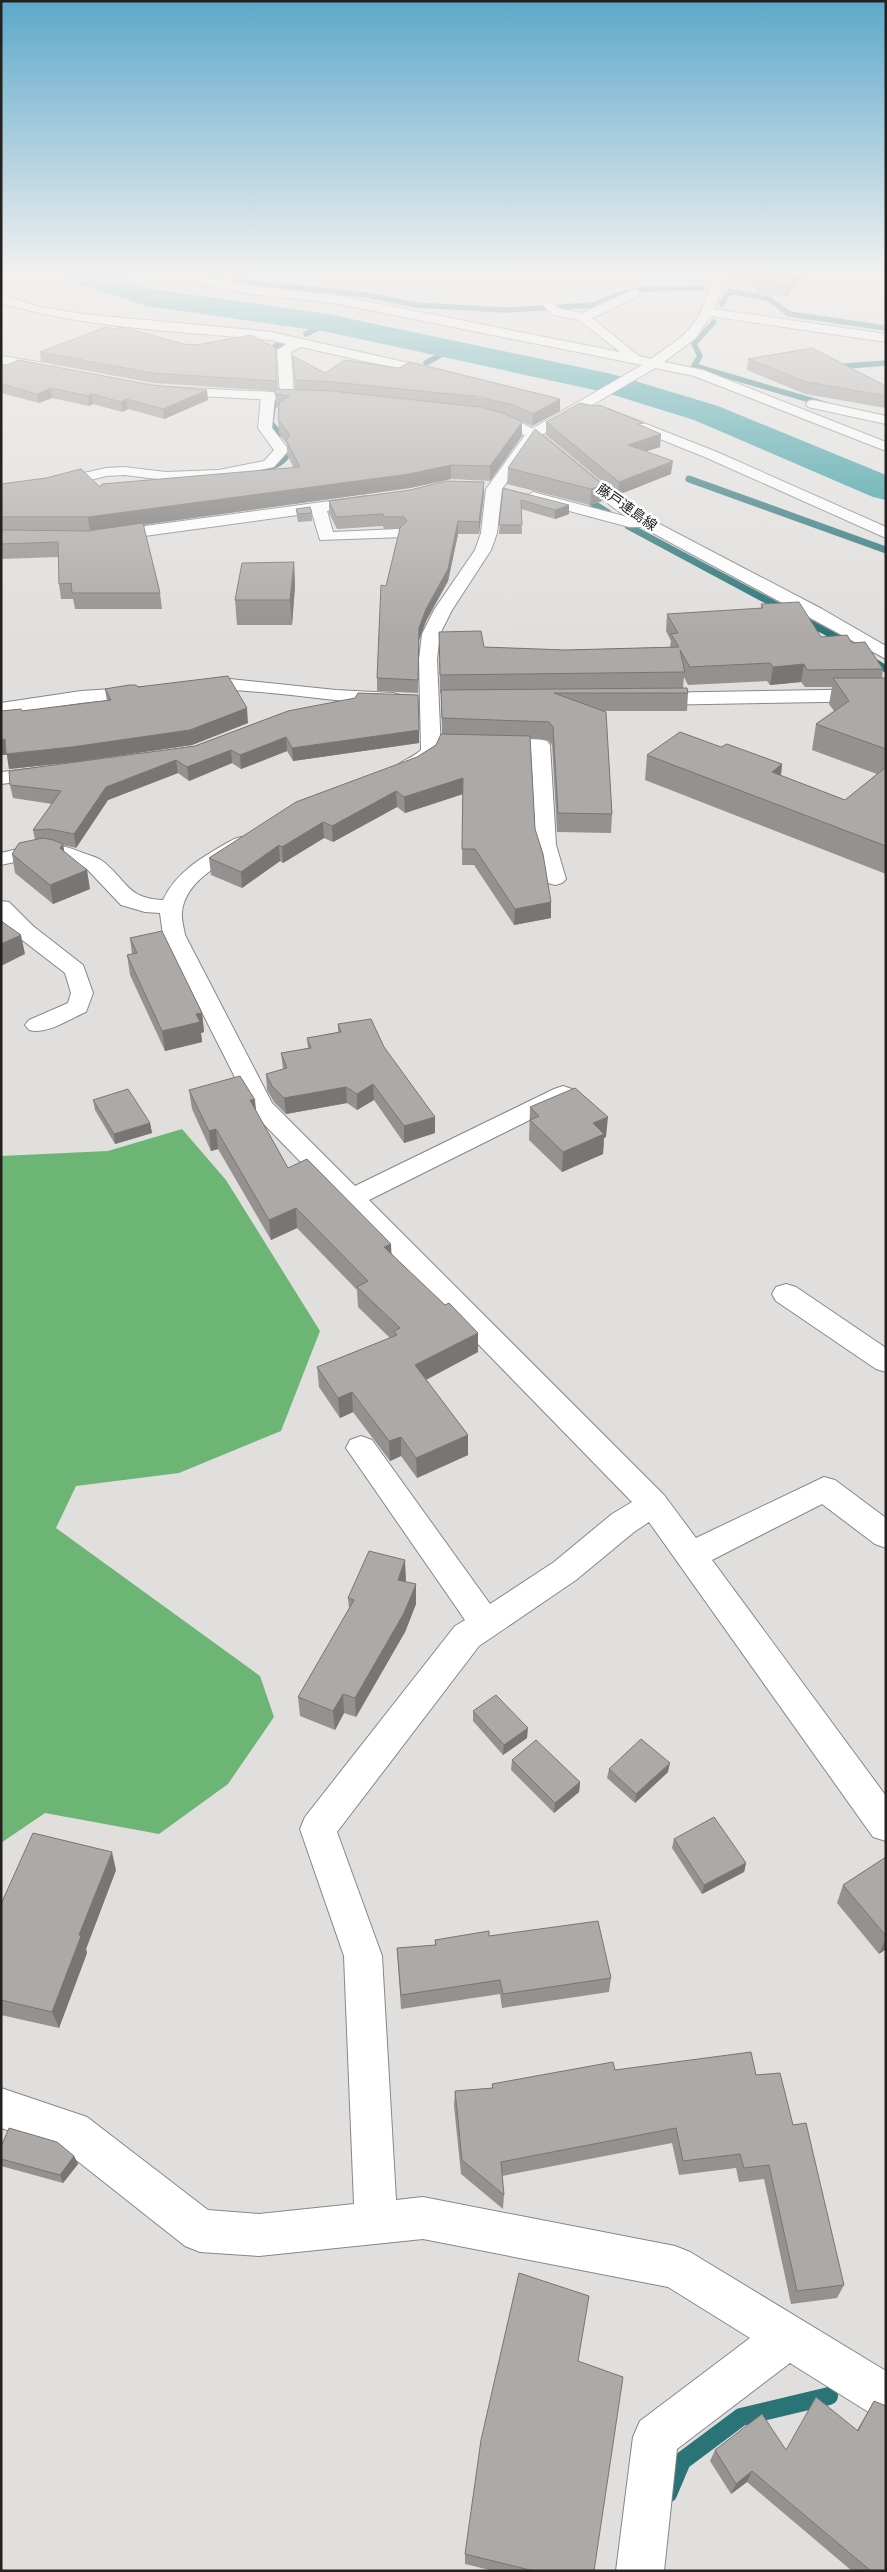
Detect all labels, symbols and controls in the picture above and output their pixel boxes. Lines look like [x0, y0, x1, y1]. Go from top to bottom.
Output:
street label: 藤戸連島線 [593, 480, 660, 534]

